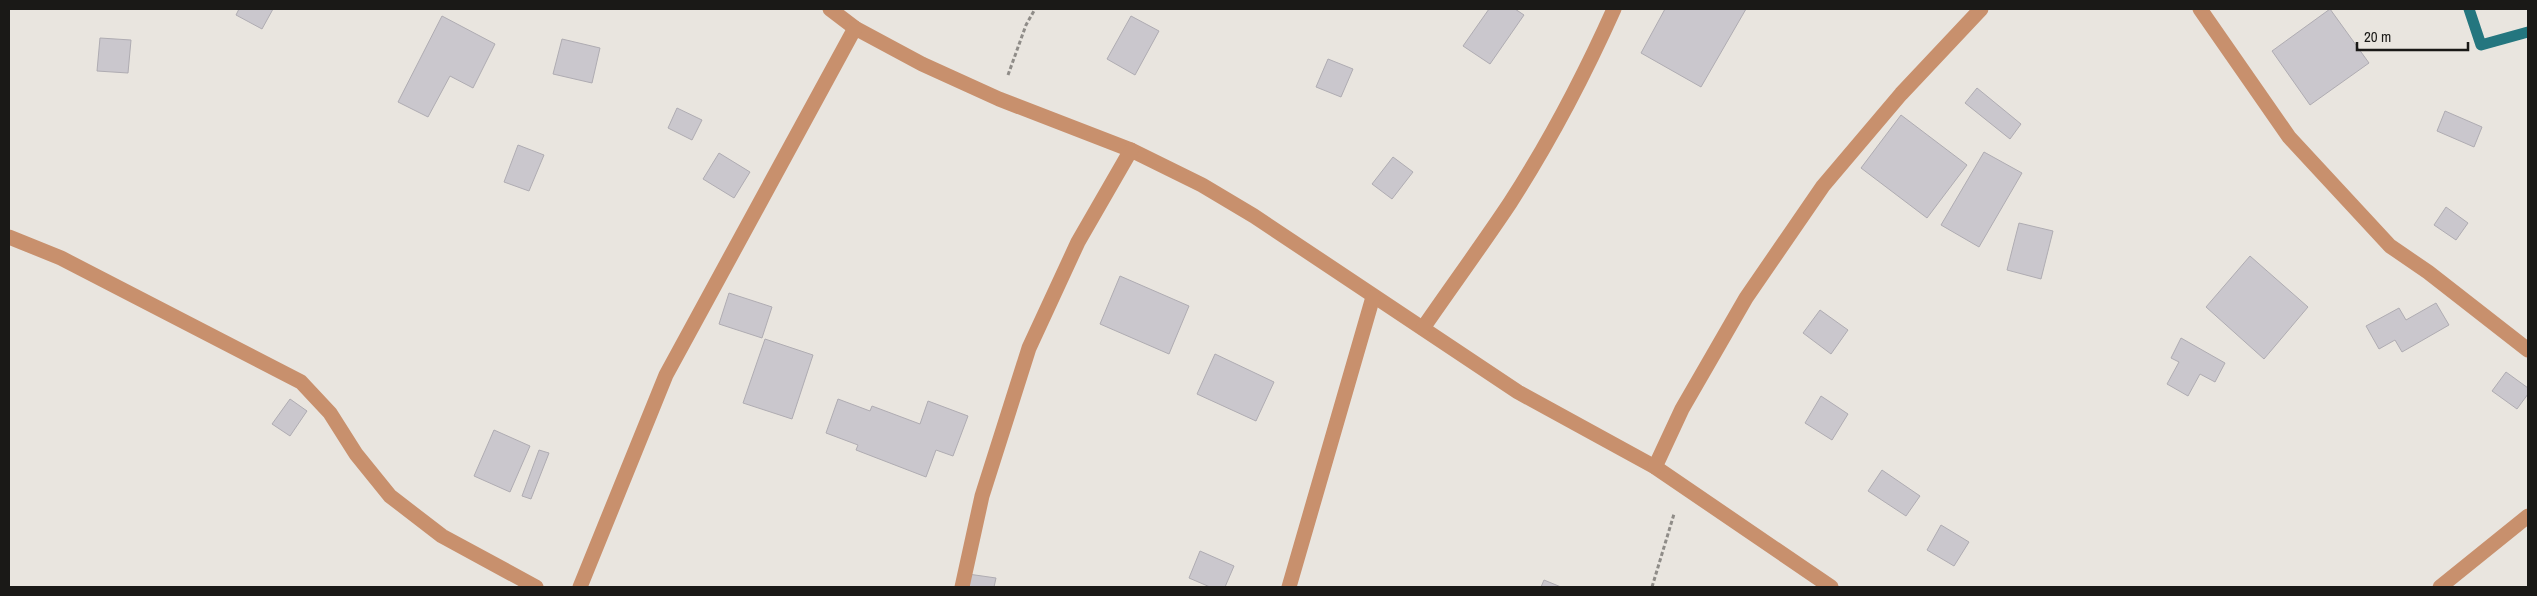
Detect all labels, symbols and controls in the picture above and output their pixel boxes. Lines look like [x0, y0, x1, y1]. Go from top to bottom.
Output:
scale bar [2357, 20, 2468, 52]
text: 20 m [2364, 26, 2391, 47]

